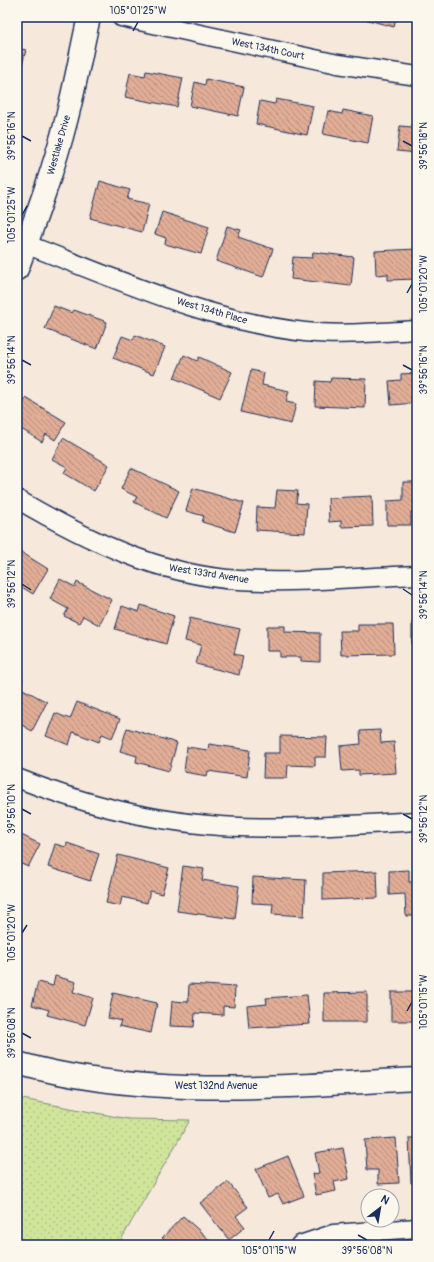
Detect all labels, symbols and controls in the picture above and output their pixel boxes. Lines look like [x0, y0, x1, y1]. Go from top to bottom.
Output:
text: 105°01'25"W [110, 5, 167, 17]
street label: West 134th Court [230, 35, 307, 63]
text: 39°56'16"N [6, 111, 18, 160]
street label: Westlake Drive [45, 114, 73, 176]
text: 39°56'18"N [418, 122, 430, 170]
text: 105°01'25"W [6, 186, 18, 243]
text: 105°01'20"W [418, 254, 430, 313]
street label: West 134th Place [175, 295, 249, 327]
text: 39°56'14"N [6, 335, 18, 384]
text: 39°56'16"N [418, 345, 430, 394]
text: 39°56'12"N [6, 559, 18, 608]
street label: West 133rd Avenue [168, 562, 250, 586]
text: 39°56'14"N [418, 570, 430, 619]
text: 39°56'10"N [6, 784, 18, 834]
text: 39°56'12"N [418, 794, 430, 843]
text: 105°01'20"W [6, 903, 18, 962]
text: 105°01'15"W [418, 974, 430, 1030]
text: 39°56'08"N [6, 1007, 18, 1059]
street label: West 132nd Avenue [175, 1080, 257, 1092]
north arrow [360, 1188, 400, 1228]
text: N [378, 1192, 392, 1208]
text: 105°01'15"W [241, 1245, 297, 1257]
text: 39°56'08"N [341, 1245, 393, 1257]

